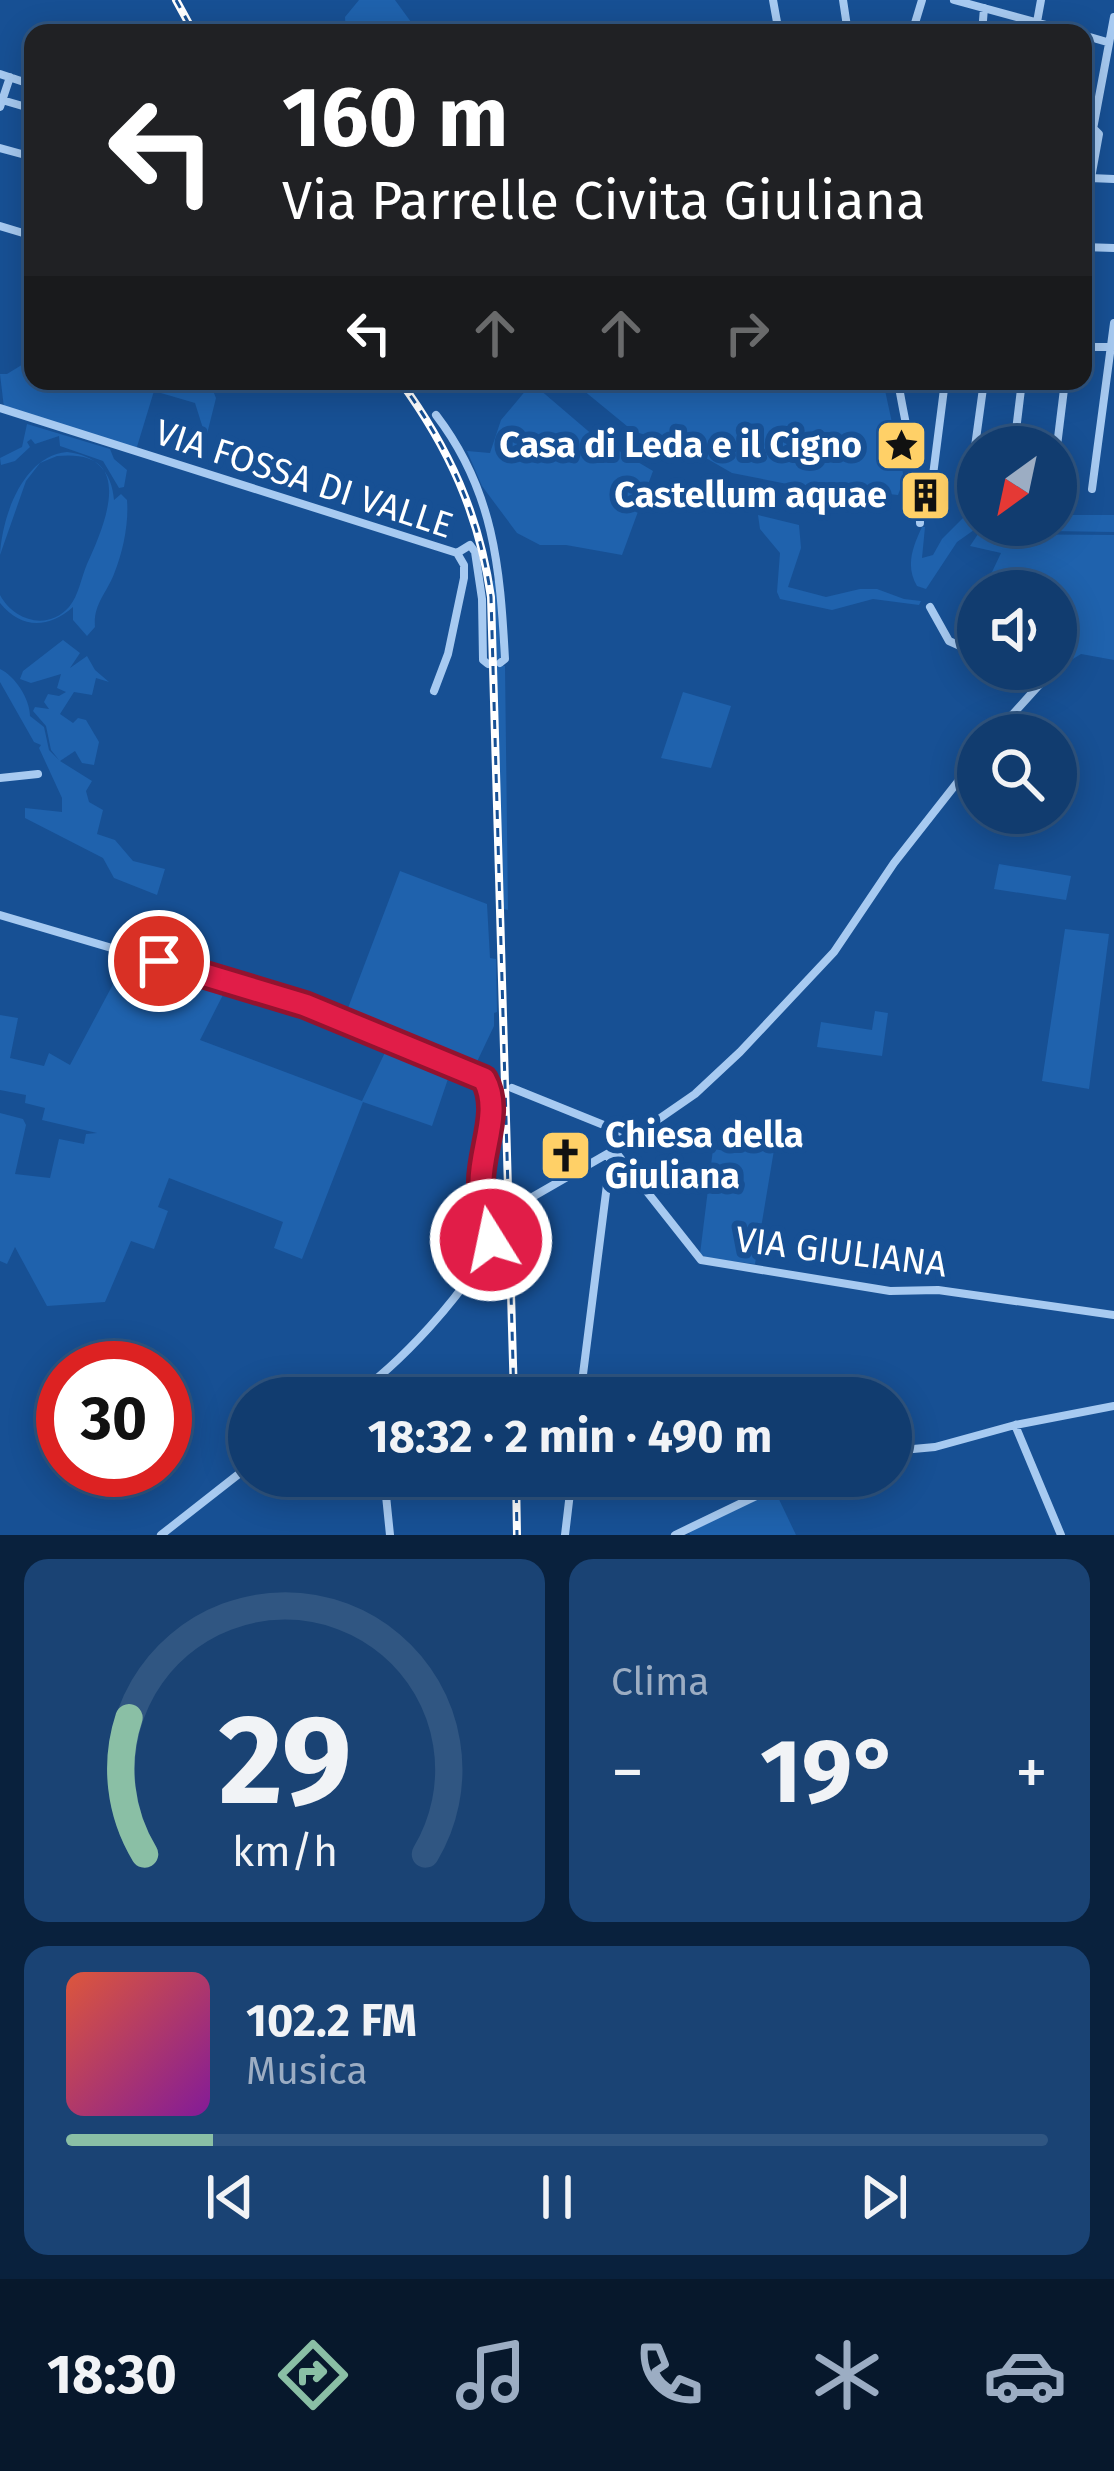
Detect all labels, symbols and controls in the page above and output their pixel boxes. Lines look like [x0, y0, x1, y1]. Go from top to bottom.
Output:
text: 160 m [282, 67, 508, 168]
icon: left [84, 72, 240, 228]
text: Via Parrelle Civita Giuliana [282, 169, 926, 233]
icon: left [336, 300, 402, 366]
icon: ahead [462, 300, 528, 366]
icon: ahead [588, 300, 654, 366]
icon: right [714, 300, 780, 366]
street label: VIA FOSSA DI VALLE [150, 410, 458, 548]
place icon: Casa di Leda e il Cigno [873, 417, 929, 473]
place label: Casa di Leda e il Cigno [499, 423, 862, 467]
north arrow [957, 426, 1077, 546]
map controls [957, 426, 1077, 834]
building icon: Castellum aquae [898, 467, 954, 523]
place label: Castellum aquae [614, 473, 887, 517]
button: sound [957, 570, 1077, 690]
button: search [957, 714, 1077, 834]
pin [108, 910, 210, 1012]
icon: arrive [126, 928, 192, 994]
place label: Chiesa della Giuliana [605, 1113, 804, 1198]
church icon: Chiesa della Giuliana [538, 1128, 594, 1184]
position arrow [428, 1177, 554, 1303]
street label: VIA GIULIANA [733, 1217, 949, 1287]
speed limit sign: 30 [36, 1341, 192, 1497]
text: 18:32 · 2 min · 490 m [368, 1410, 772, 1464]
text: Clima [611, 1659, 710, 1705]
text: 29 [218, 1686, 351, 1836]
text: 19° [760, 1718, 899, 1826]
text: − [611, 1733, 644, 1812]
text: + [1015, 1733, 1048, 1812]
text: km/h [231, 1825, 338, 1876]
text: 102.2 FM [246, 1994, 417, 2048]
text: Musica [246, 2048, 368, 2094]
icon: previous [197, 2164, 263, 2230]
icon: pause [524, 2164, 590, 2230]
icon: next [851, 2164, 917, 2230]
icon: directions [271, 2333, 355, 2417]
icon: music [449, 2333, 533, 2417]
icon: phone [627, 2333, 711, 2417]
icon: climate [805, 2333, 889, 2417]
icon: car [983, 2333, 1067, 2417]
text: 18:30 [47, 2343, 177, 2407]

